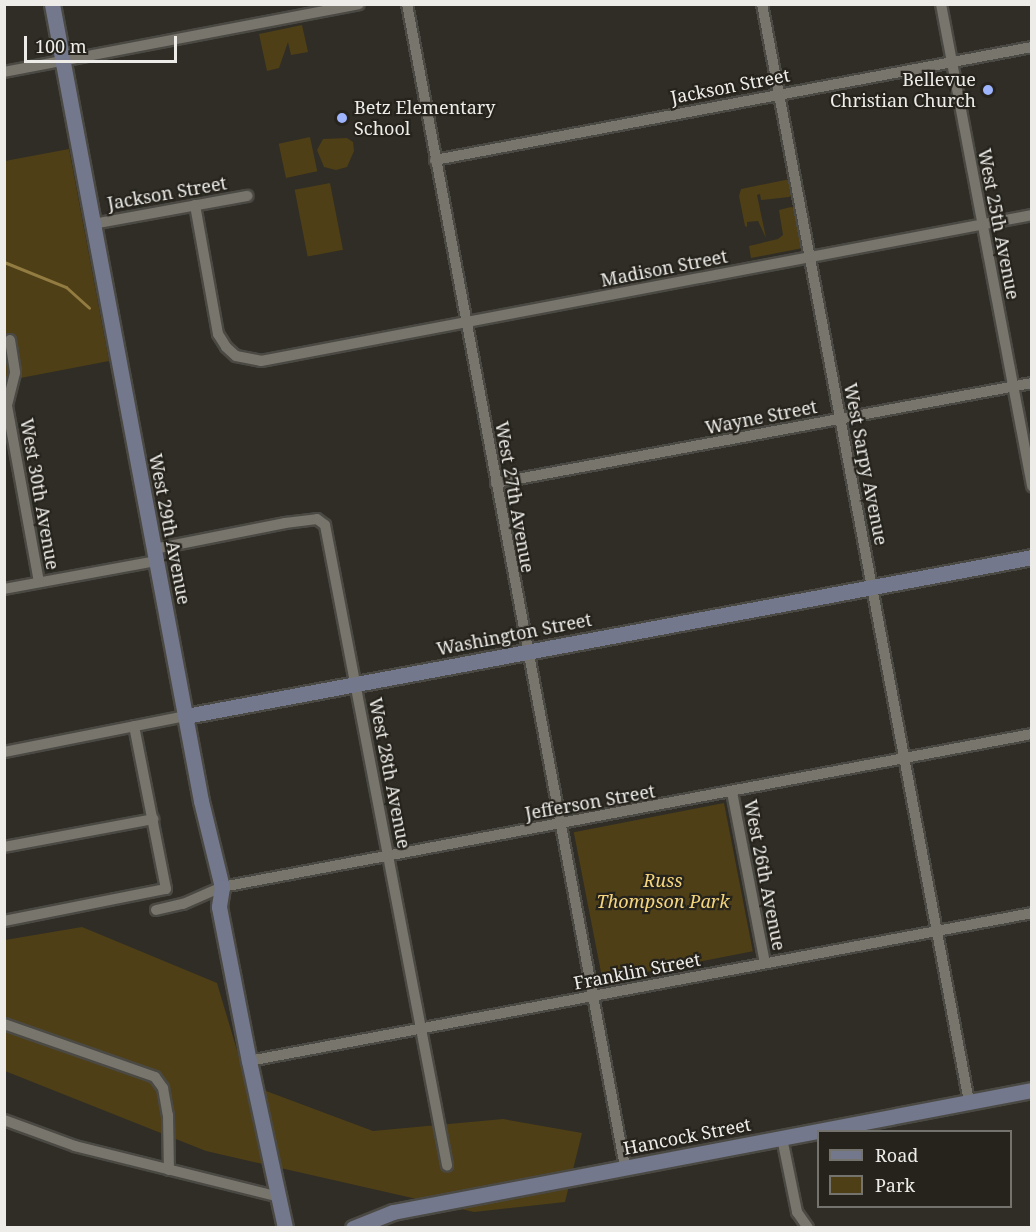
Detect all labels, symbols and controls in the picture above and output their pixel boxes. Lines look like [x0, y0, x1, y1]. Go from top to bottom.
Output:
scale bar [27, 24, 180, 62]
text: 100 m [35, 34, 87, 58]
street label: Jackson Street [669, 64, 791, 108]
place label: Bellevue Christian Church [830, 69, 976, 112]
marker: Bellevue Christian Church [981, 83, 995, 97]
place label: Betz Elementary School [354, 97, 495, 140]
marker: Betz Elementary School [335, 111, 349, 125]
street label: West 25th Avenue [974, 147, 1024, 301]
street label: Jackson Street [106, 172, 228, 214]
street label: Madison Street [599, 245, 729, 291]
street label: West Sarpy Avenue [840, 381, 892, 547]
street label: Wayne Street [703, 396, 819, 438]
street label: West 30th Avenue [16, 417, 64, 571]
street label: West 27th Avenue [491, 420, 539, 574]
street label: West 29th Avenue [145, 452, 195, 606]
street label: Washington Street [435, 608, 593, 660]
street label: West 28th Avenue [365, 696, 415, 850]
street label: Jefferson Street [523, 780, 657, 824]
street label: West 26th Avenue [740, 798, 790, 952]
park label: Russ Thompson Park [596, 870, 730, 912]
street label: Franklin Street [572, 948, 702, 994]
street label: Hancock Street [621, 1113, 753, 1159]
legend [817, 1130, 1012, 1208]
text: Road [875, 1143, 918, 1167]
text: Park [875, 1173, 915, 1197]

